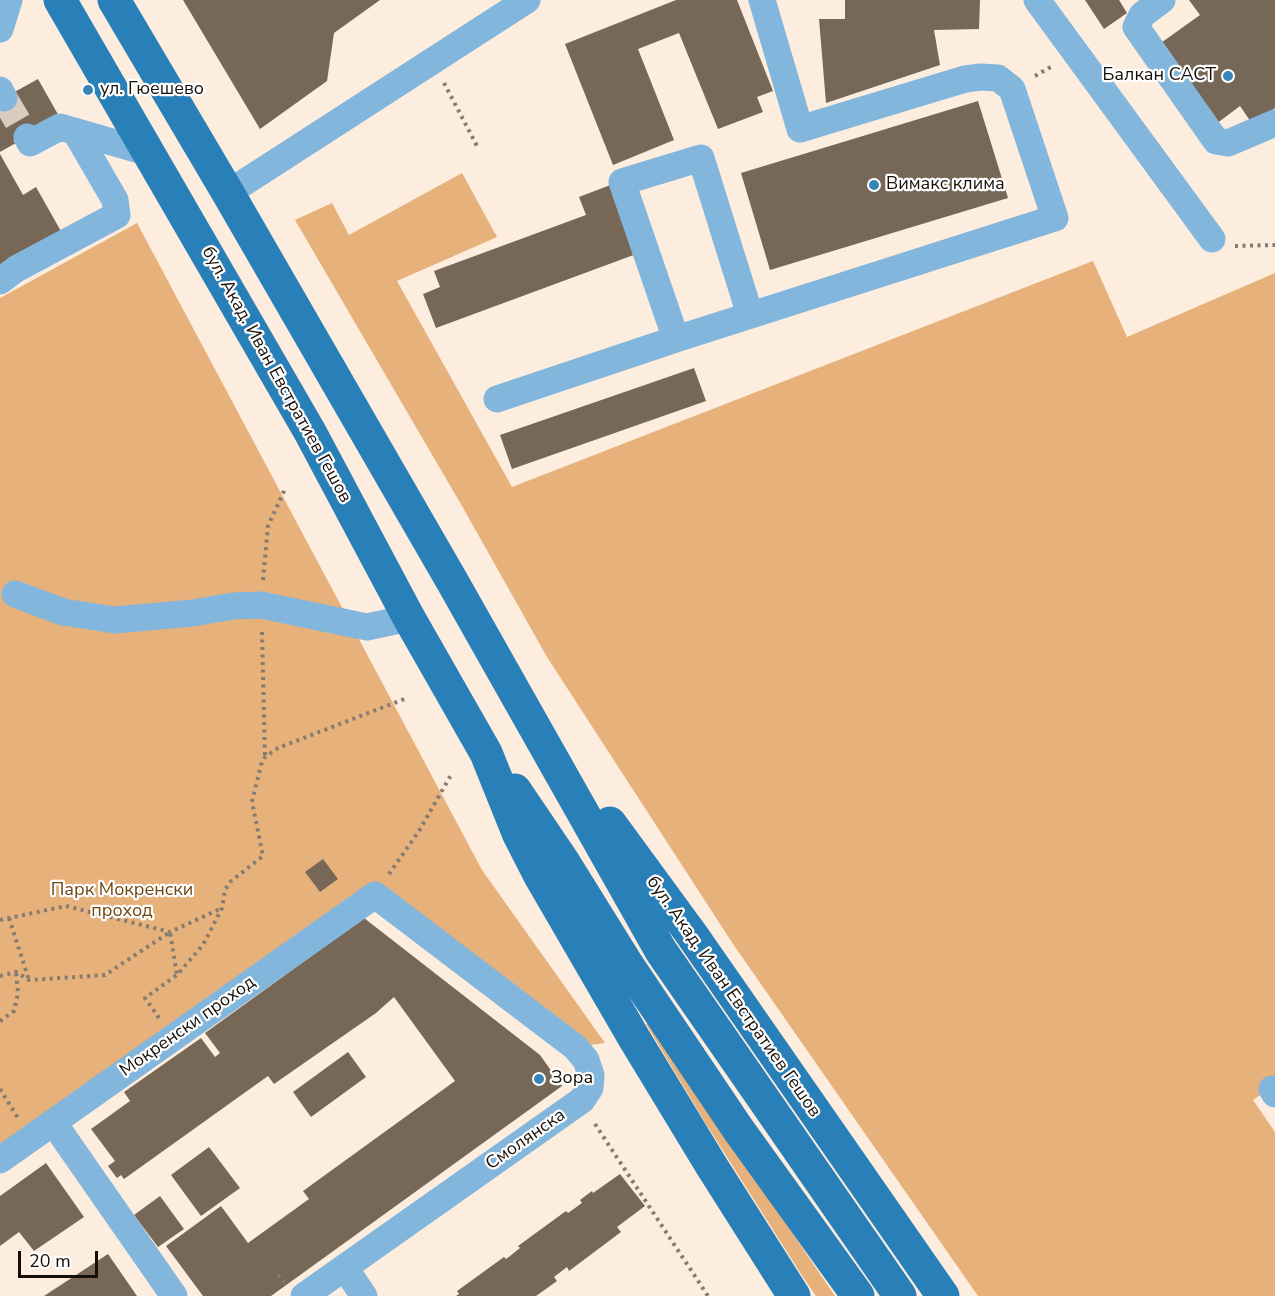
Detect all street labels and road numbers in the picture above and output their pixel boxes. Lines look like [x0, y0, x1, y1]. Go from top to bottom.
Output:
street label: бул. Акад. Иван Евстратиев Гешов [196, 243, 356, 507]
street label: бул. Акад. Иван Евстратиев Гешов [641, 872, 825, 1122]
street label: Мокренски проход [116, 972, 260, 1082]
street label: Смолянска [482, 1105, 570, 1175]

